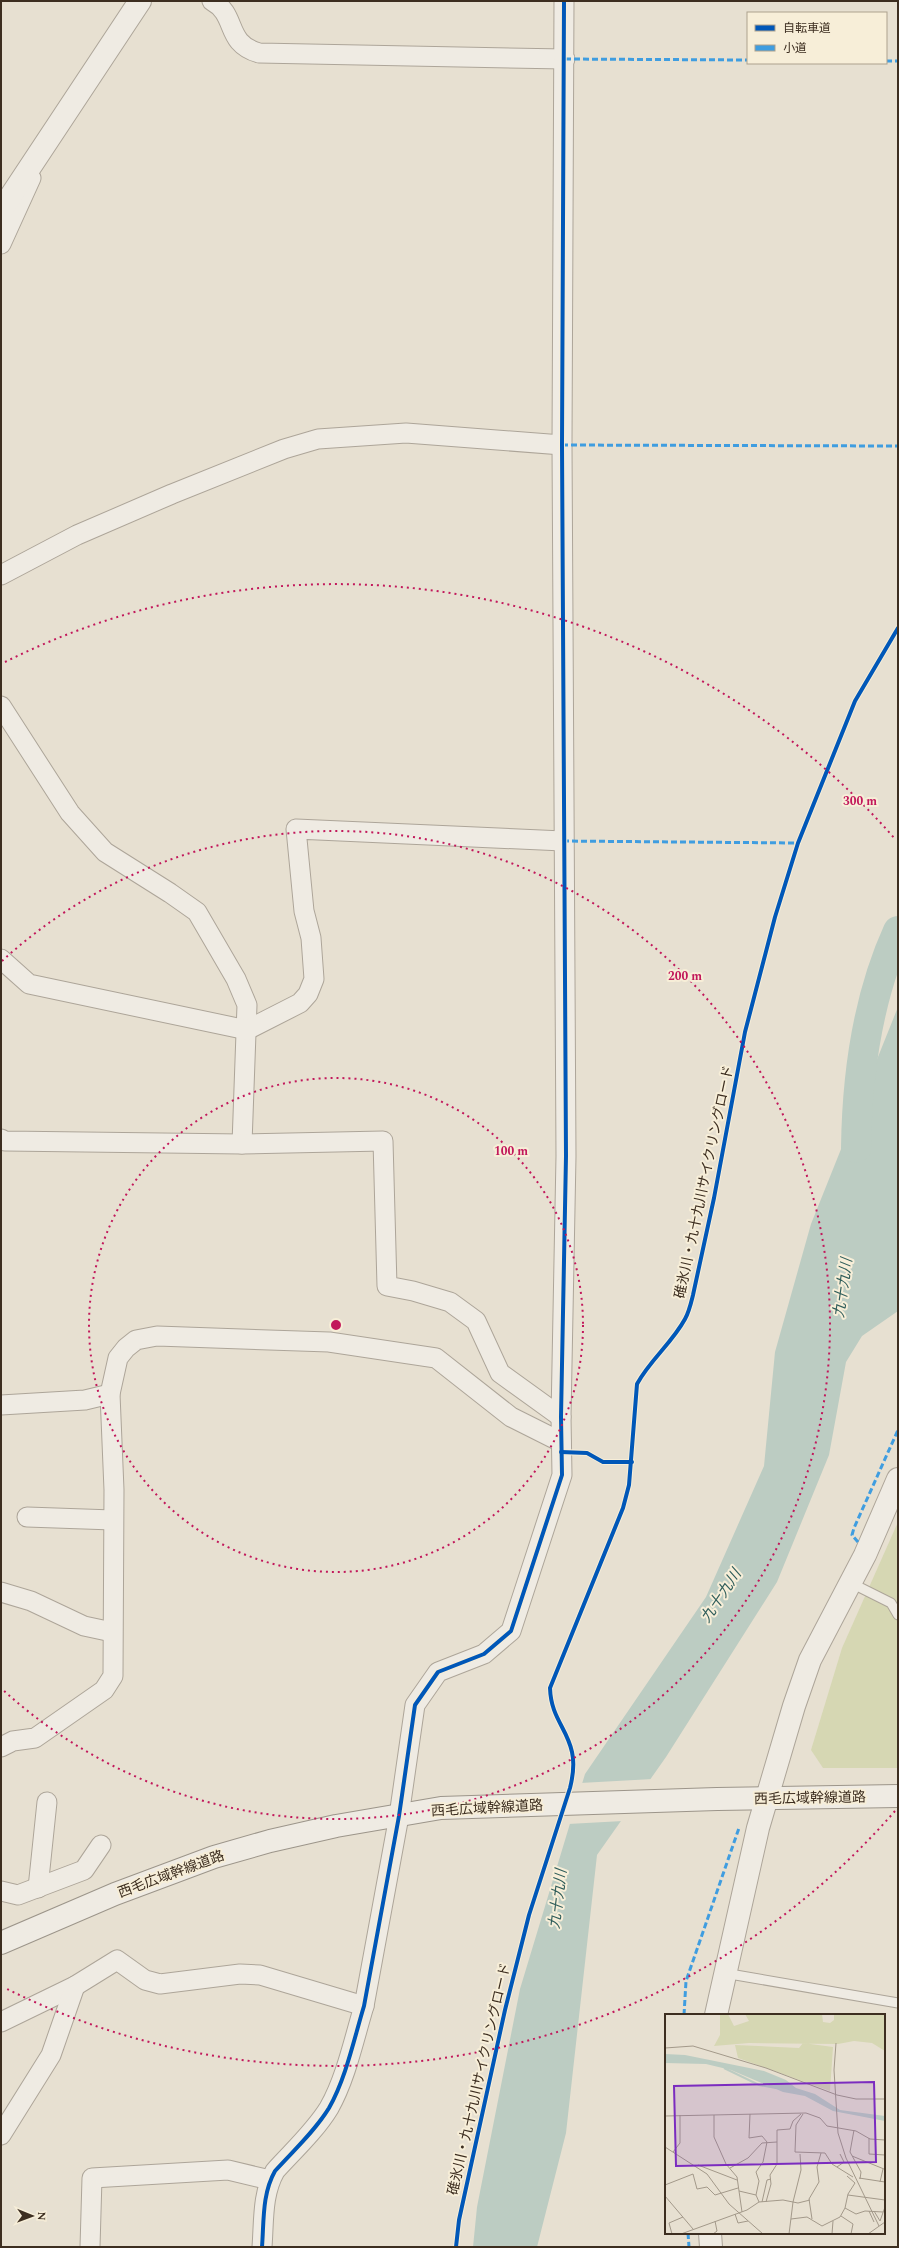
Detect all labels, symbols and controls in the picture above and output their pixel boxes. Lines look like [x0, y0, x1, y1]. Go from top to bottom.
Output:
legend [747, 12, 887, 64]
text: 自転車道 [783, 19, 831, 38]
text: 小道 [783, 39, 807, 58]
text: 300 m [843, 792, 877, 811]
text: 200 m [668, 967, 702, 986]
street label: 碓氷川・九十九川サイクリングロード [669, 1064, 739, 1300]
text: 100 m [494, 1142, 528, 1161]
water label: 九十九川 [827, 1255, 859, 1319]
centre of rings [329, 1318, 343, 1332]
water label: 九十九川 [695, 1563, 748, 1627]
street label: 西毛広域幹線道路 [754, 1787, 866, 1809]
street label: 西毛広域幹線道路 [431, 1795, 543, 1821]
street label: 西毛広域幹線道路 [115, 1845, 227, 1903]
water label: 九十九川 [543, 1866, 573, 1930]
street label: 碓氷川・九十九川サイクリングロード [442, 1961, 516, 2197]
inset map [665, 2014, 885, 2234]
north arrow [12, 2196, 52, 2236]
text: N [33, 2212, 50, 2221]

